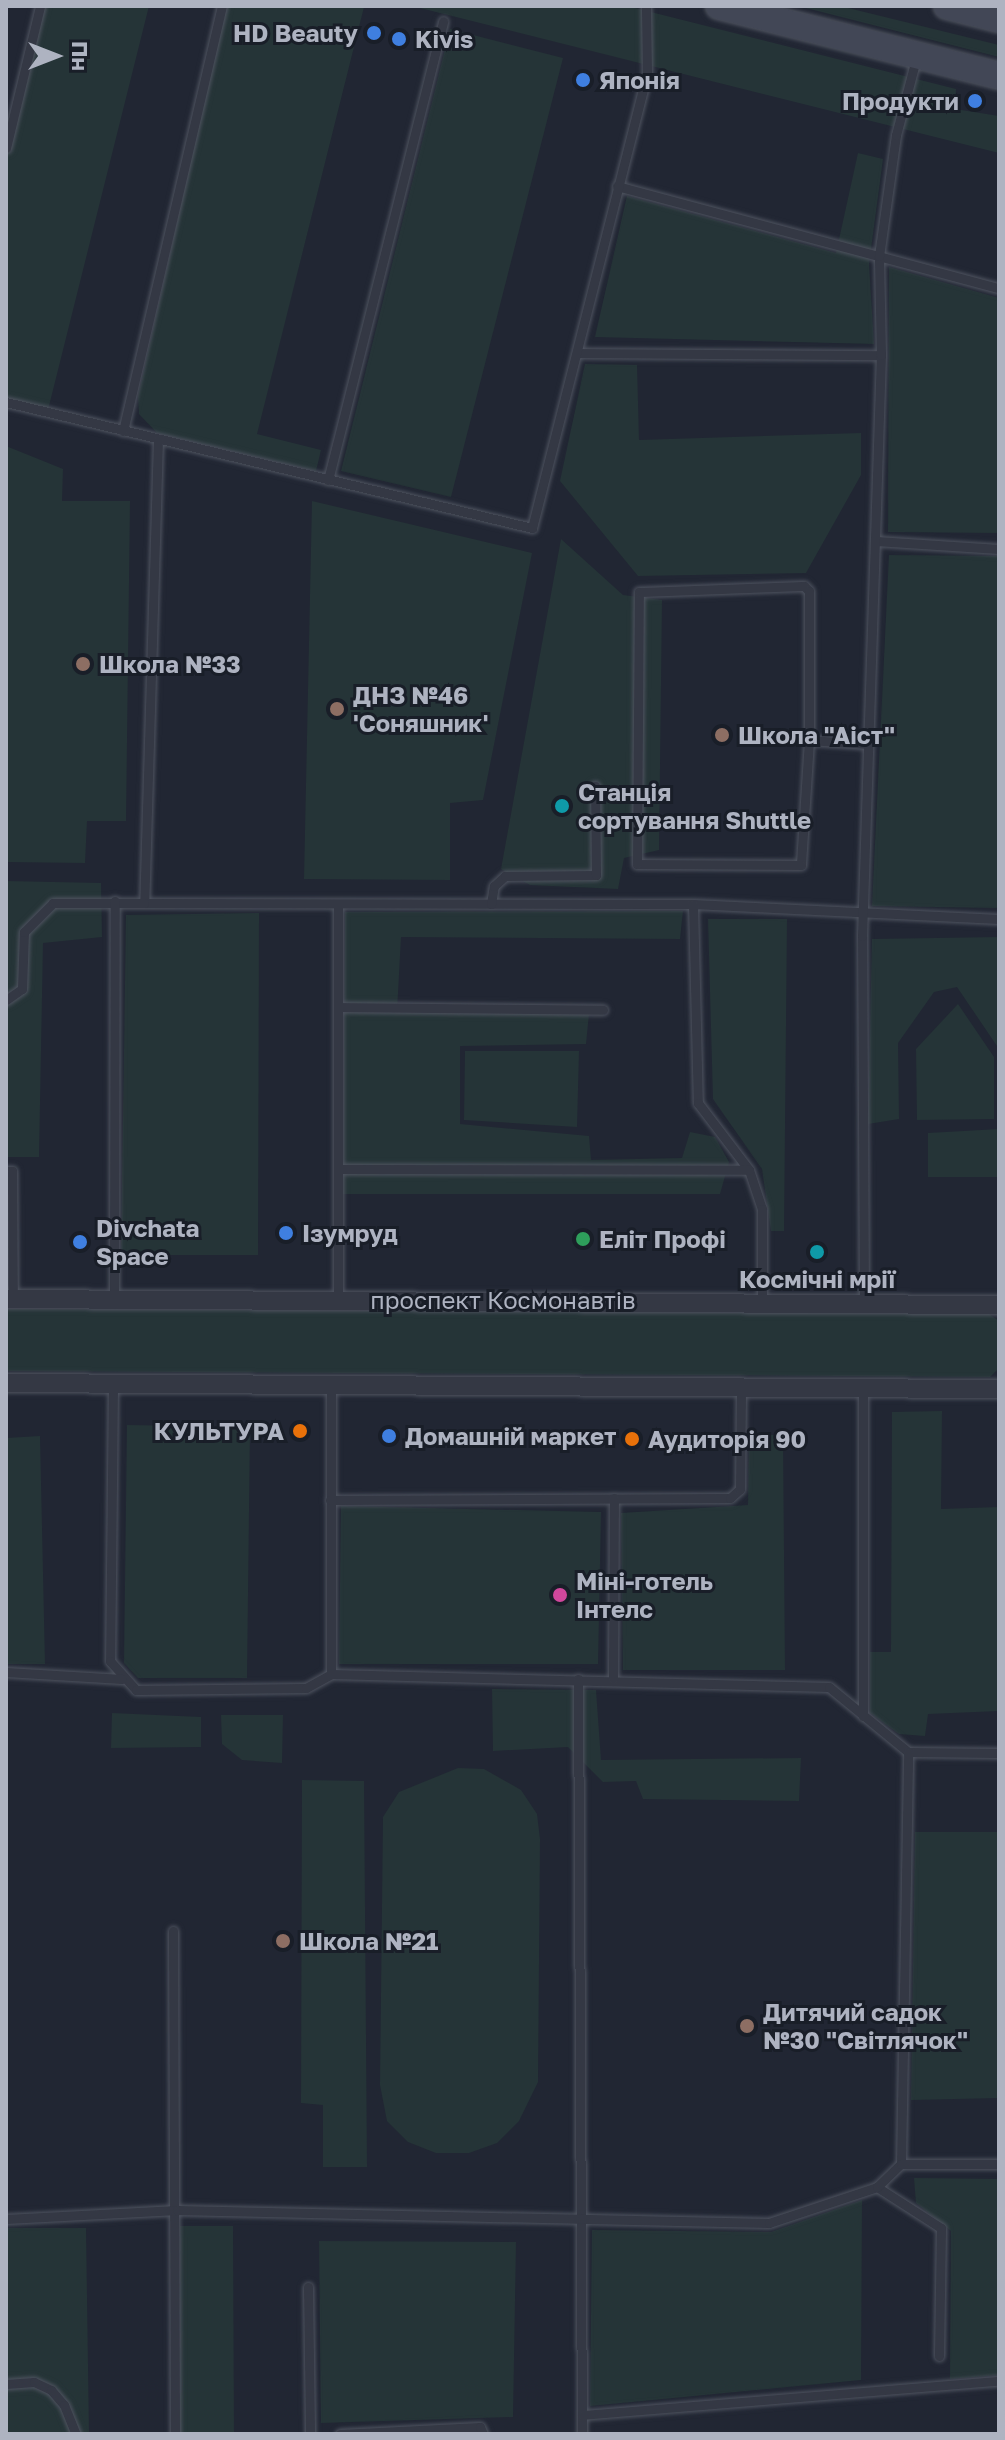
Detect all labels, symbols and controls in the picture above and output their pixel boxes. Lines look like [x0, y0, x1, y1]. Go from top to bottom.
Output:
north arrow [16, 16, 96, 96]
place label: HD Beauty [233, 19, 358, 47]
marker: HD Beauty [365, 24, 383, 42]
place label: Kivis [415, 25, 473, 53]
marker: Kivis [390, 30, 408, 48]
text: Пн [67, 41, 94, 71]
place label: Японія [599, 66, 680, 94]
marker: Японія [574, 71, 592, 89]
place label: Продукти [842, 87, 959, 115]
marker: Продукти [966, 92, 984, 110]
place label: Школа №33 [99, 650, 241, 678]
marker: Школа №33 [74, 655, 92, 673]
place label: ДНЗ №46 'Соняшник' [353, 681, 488, 737]
marker: ДНЗ №46 'Соняшник' [328, 700, 346, 718]
place label: Школа "Аіст" [738, 721, 895, 749]
marker: Школа "Аіст" [713, 726, 731, 744]
place label: Станція сортування Shuttle [578, 778, 811, 834]
marker: Станція сортування Shuttle [553, 797, 571, 815]
place label: Divchata Space [96, 1214, 199, 1270]
place label: Ізумруд [302, 1219, 398, 1247]
marker: Ізумруд [277, 1224, 295, 1242]
place label: Еліт Профі [599, 1225, 726, 1253]
marker: Еліт Профі [574, 1230, 592, 1248]
marker: Divchata Space [71, 1233, 89, 1251]
marker: Космічні мрії [808, 1243, 826, 1261]
place label: Космічні мрії [739, 1265, 895, 1293]
street label: проспект Космонавтів [370, 1286, 636, 1314]
place label: КУЛЬТУРА [154, 1417, 284, 1445]
marker: КУЛЬТУРА [291, 1422, 309, 1440]
place label: Домашній маркет [405, 1422, 616, 1450]
place label: Аудиторія 90 [648, 1425, 806, 1453]
marker: Домашній маркет [380, 1427, 398, 1445]
marker: Аудиторія 90 [623, 1430, 641, 1448]
place label: Міні-готель Інтелс [576, 1567, 713, 1623]
marker: Міні-готель Інтелс [551, 1586, 569, 1604]
place label: Школа №21 [299, 1927, 438, 1955]
marker: Школа №21 [274, 1932, 292, 1950]
place label: Дитячий садок №30 "Світлячок" [763, 1998, 968, 2054]
marker: Дитячий садок №30 "Світлячок" [738, 2017, 756, 2035]

